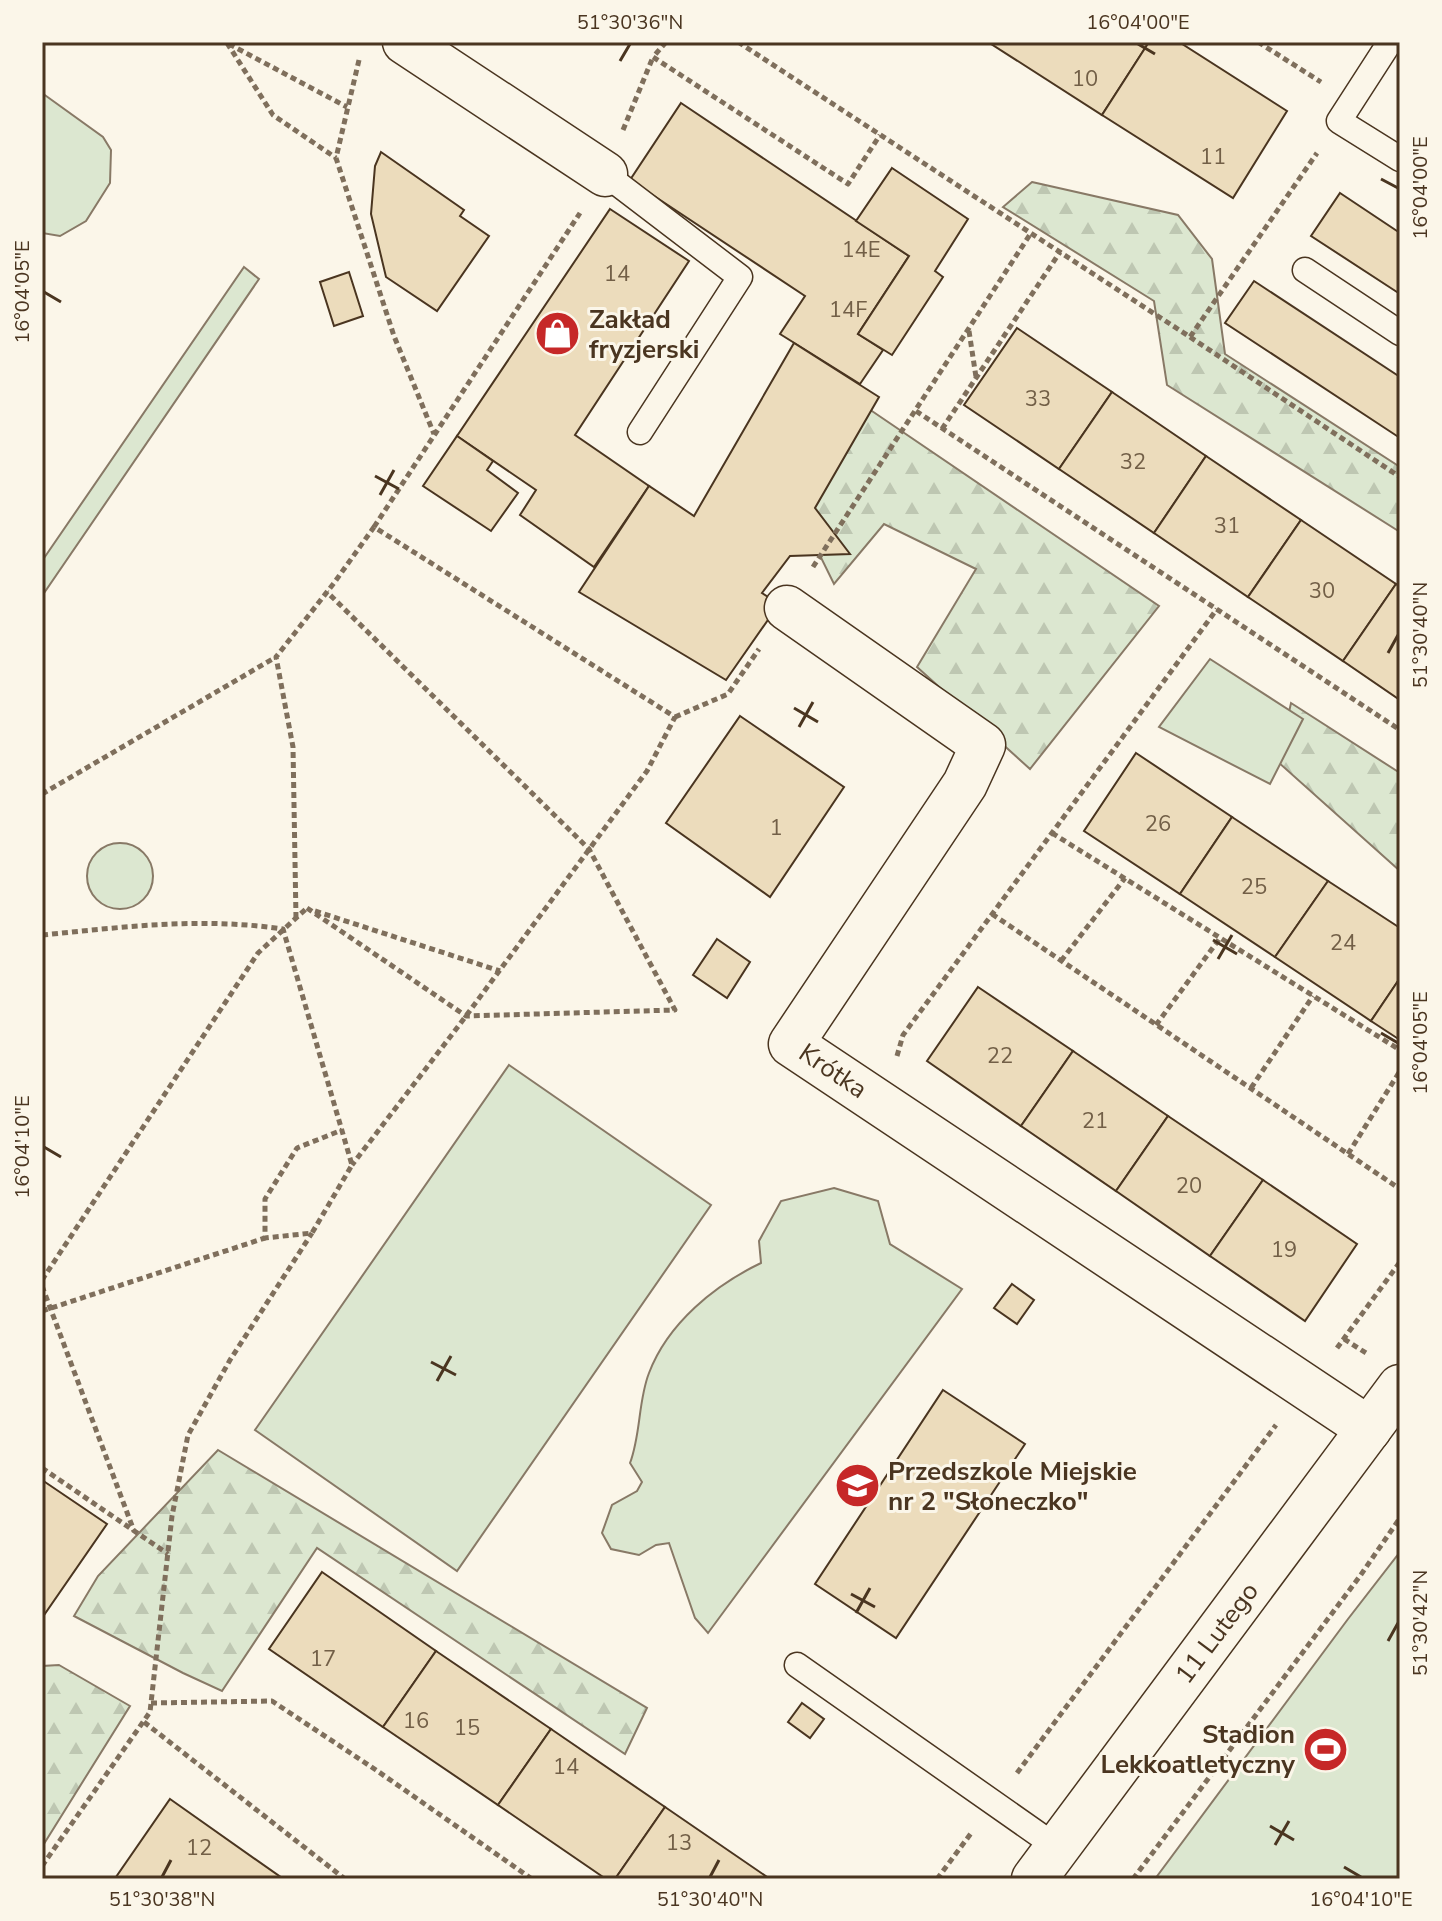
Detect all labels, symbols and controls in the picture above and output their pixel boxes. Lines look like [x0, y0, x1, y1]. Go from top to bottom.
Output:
text: 51°30'36"N [577, 9, 683, 36]
text: 16°04'00"E [1086, 9, 1190, 36]
house number: 10 [1072, 64, 1098, 94]
text: 16°04'00"E [1407, 136, 1434, 240]
house number: 11 [1200, 142, 1226, 172]
house number: 14E [841, 235, 881, 265]
text: 16°04'05"E [9, 240, 36, 344]
house number: 14 [604, 259, 630, 289]
house number: 14F [829, 295, 867, 325]
place label: Zakład fryzjerski [589, 302, 699, 367]
shop icon: Zakład fryzjerski [534, 310, 582, 358]
house number: 33 [1025, 384, 1051, 414]
house number: 32 [1120, 447, 1146, 477]
house number: 31 [1214, 511, 1240, 541]
house number: 30 [1309, 576, 1335, 606]
text: 51°30'40"N [1407, 582, 1434, 688]
house number: 26 [1145, 809, 1171, 839]
house number: 1 [769, 813, 783, 843]
house number: 25 [1241, 872, 1267, 902]
house number: 24 [1330, 928, 1356, 958]
text: 16°04'05"E [1407, 991, 1434, 1095]
street label: Krótka [792, 1035, 874, 1107]
house number: 22 [987, 1041, 1013, 1071]
text: 16°04'10"E [9, 1095, 36, 1199]
house number: 21 [1082, 1106, 1108, 1136]
house number: 20 [1176, 1171, 1202, 1201]
house number: 19 [1271, 1235, 1297, 1265]
place label: Przedszkole Miejskie nr 2 "Słoneczko" [888, 1454, 1137, 1519]
school or university icon: Przedszkole Miejskie nr 2 "Słoneczko" [833, 1462, 881, 1510]
text: 51°30'42"N [1407, 1570, 1434, 1676]
street label: 11 Lutego [1167, 1575, 1267, 1691]
house number: 17 [310, 1644, 336, 1674]
house number: 16 [403, 1706, 429, 1736]
house number: 15 [454, 1713, 480, 1743]
place label: Stadion Lekkoatletyczny [1100, 1717, 1295, 1782]
sports icon: Stadion Lekkoatletyczny [1302, 1725, 1350, 1773]
house number: 14 [553, 1752, 579, 1782]
house number: 13 [666, 1828, 692, 1858]
house number: 12 [186, 1833, 212, 1863]
text: 51°30'38"N [109, 1886, 215, 1913]
text: 51°30'40"N [657, 1886, 763, 1913]
text: 16°04'10"E [1309, 1886, 1413, 1913]

